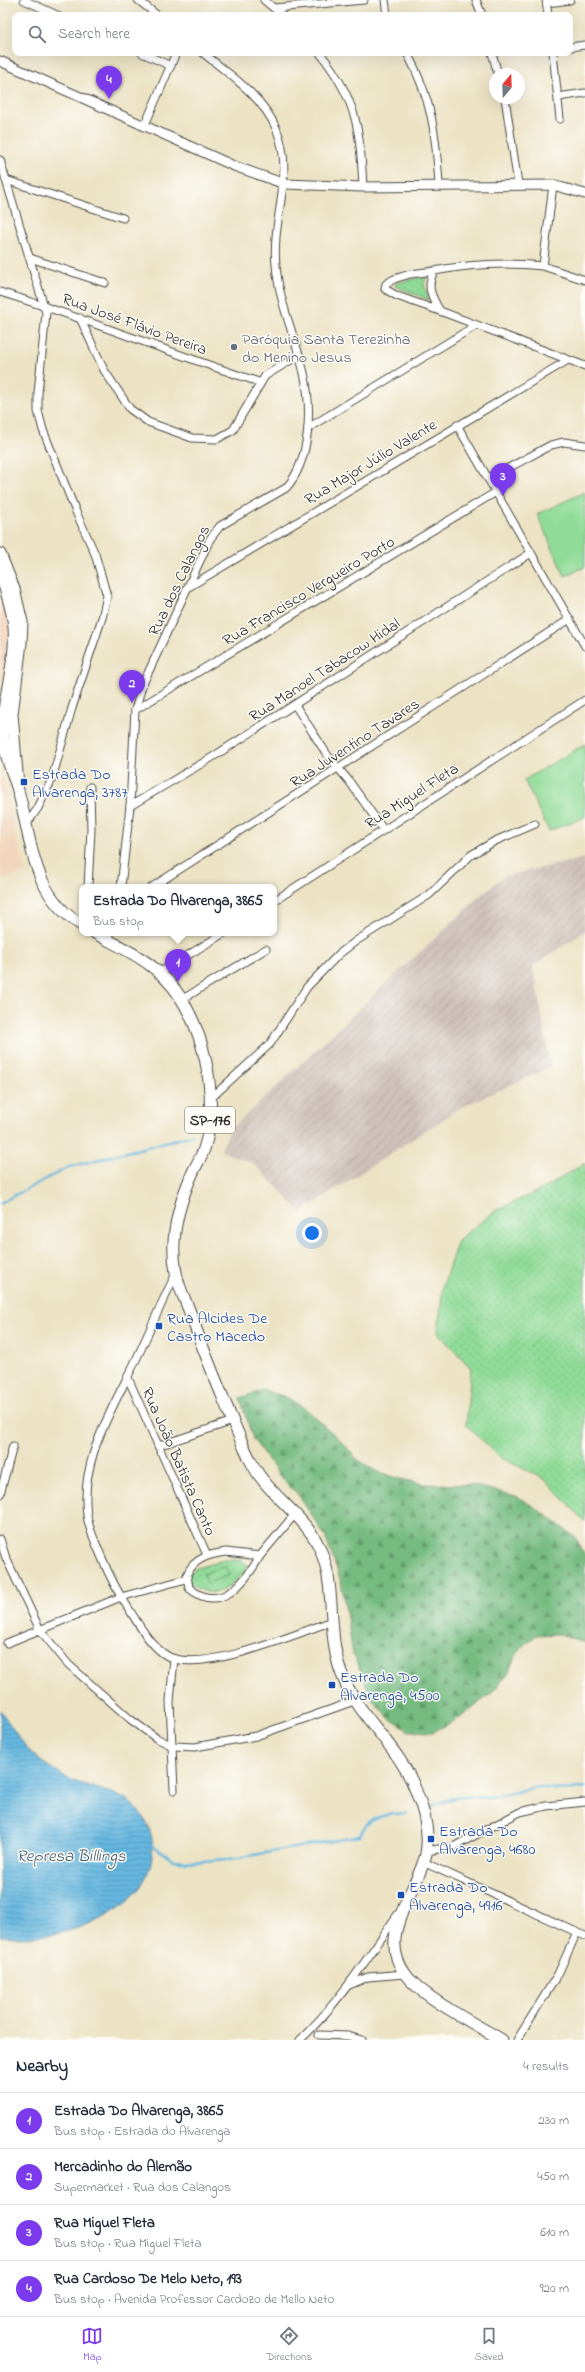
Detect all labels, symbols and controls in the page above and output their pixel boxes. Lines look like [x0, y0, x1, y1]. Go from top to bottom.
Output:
search box [12, 12, 573, 56]
icon: search [26, 23, 48, 45]
text: Search here [58, 23, 130, 45]
pin: 4 [96, 66, 122, 99]
north arrow [489, 68, 525, 104]
street label: Rua José Flávio Pereira [58, 287, 210, 362]
place label: Paróquia Santa Terezinha do Menino Jesus [242, 328, 411, 370]
marker: Paróquia Santa Terezinha do Menino Jesus [229, 342, 239, 352]
street label: Rua Major Júlio Valente [300, 413, 442, 512]
pin: 3 [490, 463, 516, 496]
street label: Rua dos Calangos [143, 522, 217, 640]
street label: Rua Francisco Vergueiro Porto [218, 531, 400, 653]
street label: Rua Manoel Tabacow Hidal [245, 612, 406, 729]
pin: 2 [119, 670, 145, 703]
street label: Rua Juventino Tavares [285, 693, 425, 795]
street label: Rua Miguel Fleta [360, 757, 464, 836]
place label: Estrada Do Alvarenga, 3787 [32, 763, 128, 805]
marker: Estrada Do Alvarenga, 3787 [19, 777, 29, 787]
popup [79, 884, 277, 936]
text: Estrada Do Alvarenga, 3865 [93, 890, 263, 912]
text: Bus stop [93, 912, 144, 931]
pin: 1 [165, 949, 191, 982]
road number: SP-176 [185, 1107, 235, 1133]
your location [302, 1223, 322, 1243]
place label: Rua Alcides De Castro Macedo [167, 1307, 268, 1349]
marker: Rua Alcides De Castro Macedo [154, 1321, 164, 1331]
street label: Rua João Batista Canto [135, 1384, 222, 1540]
place label: Estrada Do Alvarenga, 4500 [340, 1666, 440, 1708]
marker: Estrada Do Alvarenga, 4500 [327, 1680, 337, 1690]
place label: Estrada Do Alvarenga, 4680 [439, 1820, 536, 1862]
marker: Estrada Do Alvarenga, 4680 [426, 1834, 436, 1844]
water label: Represa Billings [16, 1844, 126, 1870]
place label: Estrada Do Alvarenga, 4916 [409, 1876, 503, 1918]
marker: Estrada Do Alvarenga, 4916 [396, 1890, 406, 1900]
text: Nearby [16, 2054, 68, 2079]
text: 4 results [523, 2057, 569, 2076]
text: Estrada Do Alvarenga, 3865 [54, 2100, 224, 2122]
text: 1 [27, 2111, 31, 2130]
text: 230 m [538, 2111, 569, 2130]
text: Bus stop · Estrada do Alvarenga [54, 2122, 230, 2141]
text: Mercadinho do Alemão [54, 2156, 192, 2178]
text: 2 [26, 2167, 32, 2186]
text: 450 m [537, 2167, 569, 2186]
text: Supermarket · Rua dos Calangos [54, 2178, 231, 2197]
text: Rua Miguel Fleta [54, 2212, 155, 2234]
text: 3 [26, 2223, 32, 2242]
text: 610 m [540, 2223, 569, 2242]
text: Bus stop · Rua Miguel Fleta [54, 2234, 202, 2253]
text: Rua Cardoso De Melo Neto, 193 [54, 2268, 242, 2290]
text: 4 [26, 2279, 32, 2298]
text: 920 m [540, 2279, 569, 2298]
text: Bus stop · Avenida Professor Cardozo de Mello Neto [54, 2290, 334, 2309]
tab: Map [81, 2325, 103, 2365]
tab: Directions [266, 2325, 312, 2365]
tab: Saved [475, 2325, 504, 2365]

